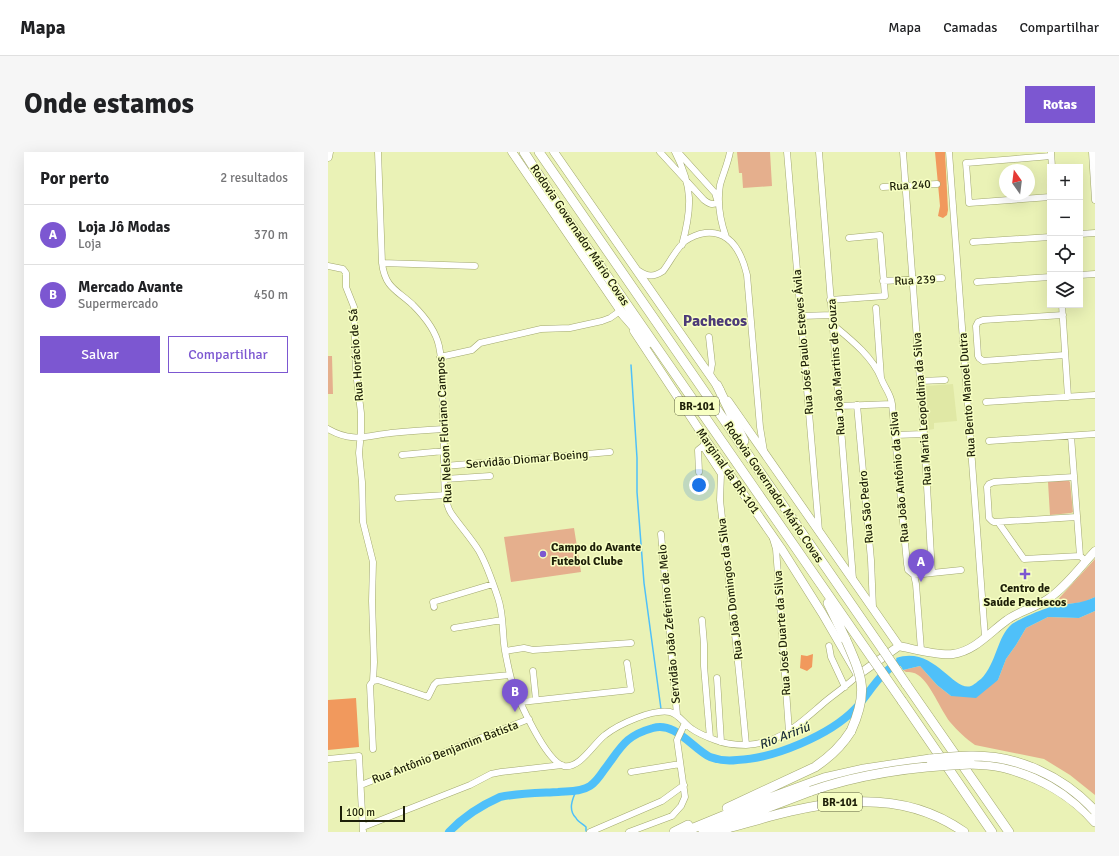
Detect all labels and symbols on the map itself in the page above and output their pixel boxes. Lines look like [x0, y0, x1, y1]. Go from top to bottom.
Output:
street label: Rodovia Governador Mário Covas [527, 162, 633, 309]
north arrow [999, 164, 1035, 200]
street label: Rua 240 [889, 177, 931, 194]
street label: Rua José Paulo Esteves Ávila [790, 269, 817, 415]
street label: Rua 239 [894, 272, 936, 289]
street label: Rua João Martins de Souza [824, 298, 849, 436]
street label: Rua Horácio de Sá [346, 308, 367, 402]
district label: Pachecos [683, 311, 747, 331]
street label: Rua Maria Leopoldina da Silva [910, 332, 935, 486]
street label: Rua Bento Manoel Dutra [956, 332, 979, 458]
street label: Rua Nelson Floriano Campos [433, 356, 456, 504]
road number: BR-101 [675, 397, 719, 415]
street label: Rua João Antônio da Silva [886, 411, 913, 543]
street label: Rodovia Governador Mário Covas [721, 419, 827, 566]
street label: Marginal da BR-101 [692, 425, 763, 517]
street label: Servidão Diomar Boeing [465, 447, 589, 472]
street label: Rua São Pedro [856, 470, 877, 544]
your location [689, 475, 709, 495]
street label: Rua João Domingos da Silva [714, 517, 747, 661]
place label: Campo do Avante Futebol Clube [551, 540, 641, 569]
street label: Servidão João Zeferino de Melo [655, 544, 684, 704]
marker: Campo do Avante Futebol Clube [538, 549, 548, 559]
pin: A [908, 549, 934, 582]
marker: Centro de Saúde Pachecos [1019, 568, 1031, 580]
street label: Rua José Duarte da Silva [771, 570, 794, 696]
place label: Centro de Saúde Pachecos [984, 581, 1067, 610]
pin: B [502, 679, 528, 712]
street label: Rua Antônio Benjamim Batista [370, 718, 521, 787]
water label: Rio Aririú [757, 719, 813, 753]
road number: BR-101 [818, 793, 862, 811]
scale bar [340, 804, 405, 823]

